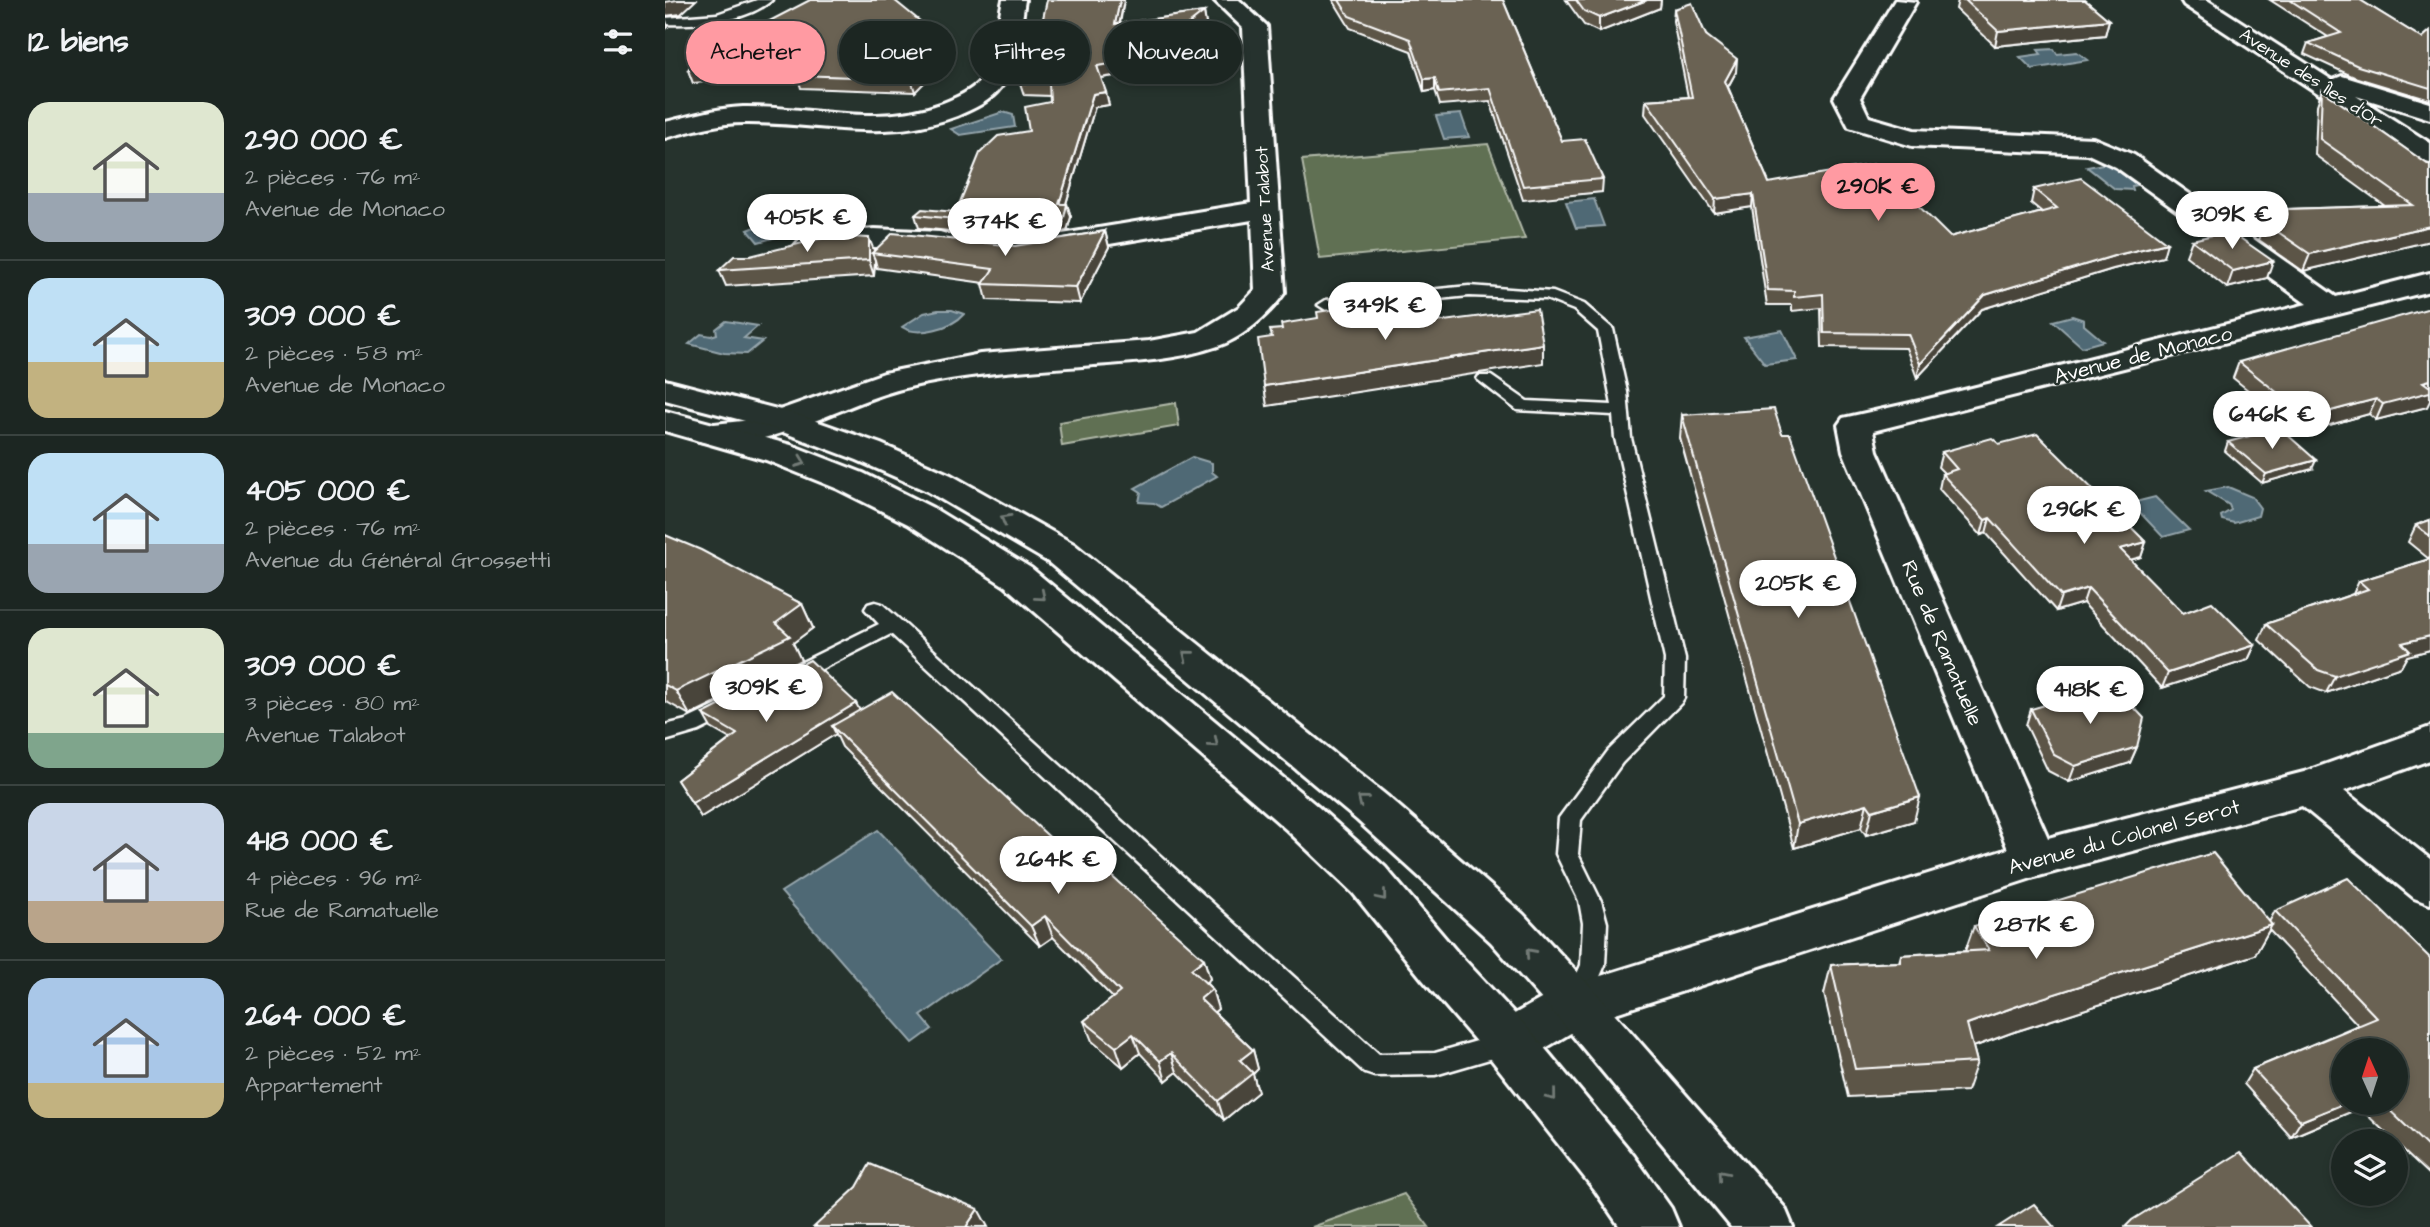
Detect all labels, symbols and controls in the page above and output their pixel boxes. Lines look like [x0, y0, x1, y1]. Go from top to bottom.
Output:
text: 12 biens [28, 21, 129, 63]
chip: Acheter [686, 21, 825, 84]
chip: Louer [839, 21, 956, 84]
chip: Filtres [970, 21, 1090, 84]
chip: Nouveau [1104, 21, 1242, 84]
street label: Avenue des Îles d'Or [2234, 22, 2388, 134]
icon: filters [599, 23, 637, 61]
text: 290 000 € [245, 119, 403, 161]
icon: home [84, 130, 168, 214]
street label: Avenue Talabot [1249, 145, 1281, 272]
text: 2 pièces · 76 m² [245, 161, 421, 193]
pin: 290K € [1821, 164, 1935, 223]
text: 290K € [1837, 170, 1919, 202]
pin: 309K € [2175, 191, 2289, 251]
text: Avenue de Monaco [245, 193, 445, 225]
pin: 405K € [750, 194, 864, 254]
pin: 374K € [948, 198, 1062, 258]
text: 309K € [2192, 198, 2272, 230]
text: 405K € [763, 201, 851, 233]
text: 374K € [964, 205, 1046, 237]
pin: 349K € [1328, 282, 1442, 342]
text: 349K € [1344, 289, 1426, 321]
text: 309 000 € [245, 295, 401, 337]
icon: home [84, 306, 168, 390]
street label: Avenue de Monaco [2051, 319, 2235, 391]
text: 2 pièces · 58 m² [245, 337, 423, 369]
text: Avenue de Monaco [245, 369, 445, 401]
pin: 646K € [2215, 392, 2329, 451]
text: 646K € [2229, 398, 2315, 430]
one-way arrow [794, 454, 806, 468]
text: 405 000 € [245, 470, 410, 512]
icon: home [84, 481, 168, 565]
pin: 296K € [2027, 486, 2141, 546]
text: 296K € [2043, 493, 2125, 525]
text: 2 pièces · 76 m² [245, 512, 421, 544]
one-way arrow [1000, 514, 1012, 527]
text: Avenue du Général Grossetti [245, 544, 550, 576]
street label: Rue de Ramatuelle [1894, 556, 1990, 730]
pin: 205K € [1741, 560, 1855, 620]
text: 205K € [1755, 567, 1841, 599]
one-way arrow [1032, 588, 1045, 600]
text: 309 000 € [245, 645, 401, 687]
one-way arrow [1182, 651, 1194, 664]
icon: home [84, 656, 168, 740]
pin: 309K € [709, 664, 823, 724]
pin: 418K € [2033, 666, 2147, 726]
text: 309K € [726, 671, 806, 703]
text: 418K € [2053, 673, 2127, 705]
text: 3 pièces · 80 m² [245, 687, 420, 719]
text: Avenue Talabot [245, 719, 405, 751]
one-way arrow [1206, 735, 1219, 748]
street label: Avenue du Colonel Serot [2005, 792, 2243, 882]
one-way arrow [1358, 796, 1371, 808]
text: 418 000 € [245, 820, 393, 862]
icon: home [84, 831, 168, 915]
pin: 264K € [1001, 836, 1115, 896]
text: 264K € [1016, 843, 1100, 875]
text: 4 pièces · 96 m² [245, 862, 422, 894]
one-way arrow [1374, 889, 1387, 901]
text: Rue de Ramatuelle [245, 894, 439, 926]
pin: 287K € [1979, 902, 2093, 961]
text: 287K € [1994, 908, 2078, 940]
one-way arrow [1526, 948, 1538, 961]
text: 264 000 € [245, 995, 406, 1037]
icon: home [84, 1006, 168, 1090]
text: 2 pièces · 52 m² [245, 1037, 421, 1069]
north arrow [2331, 1038, 2408, 1115]
map controls [2331, 1038, 2408, 1206]
text: Appartement [245, 1069, 383, 1101]
one-way arrow [1544, 1088, 1557, 1101]
button: layers [2331, 1129, 2408, 1206]
one-way arrow [1718, 1170, 1730, 1183]

